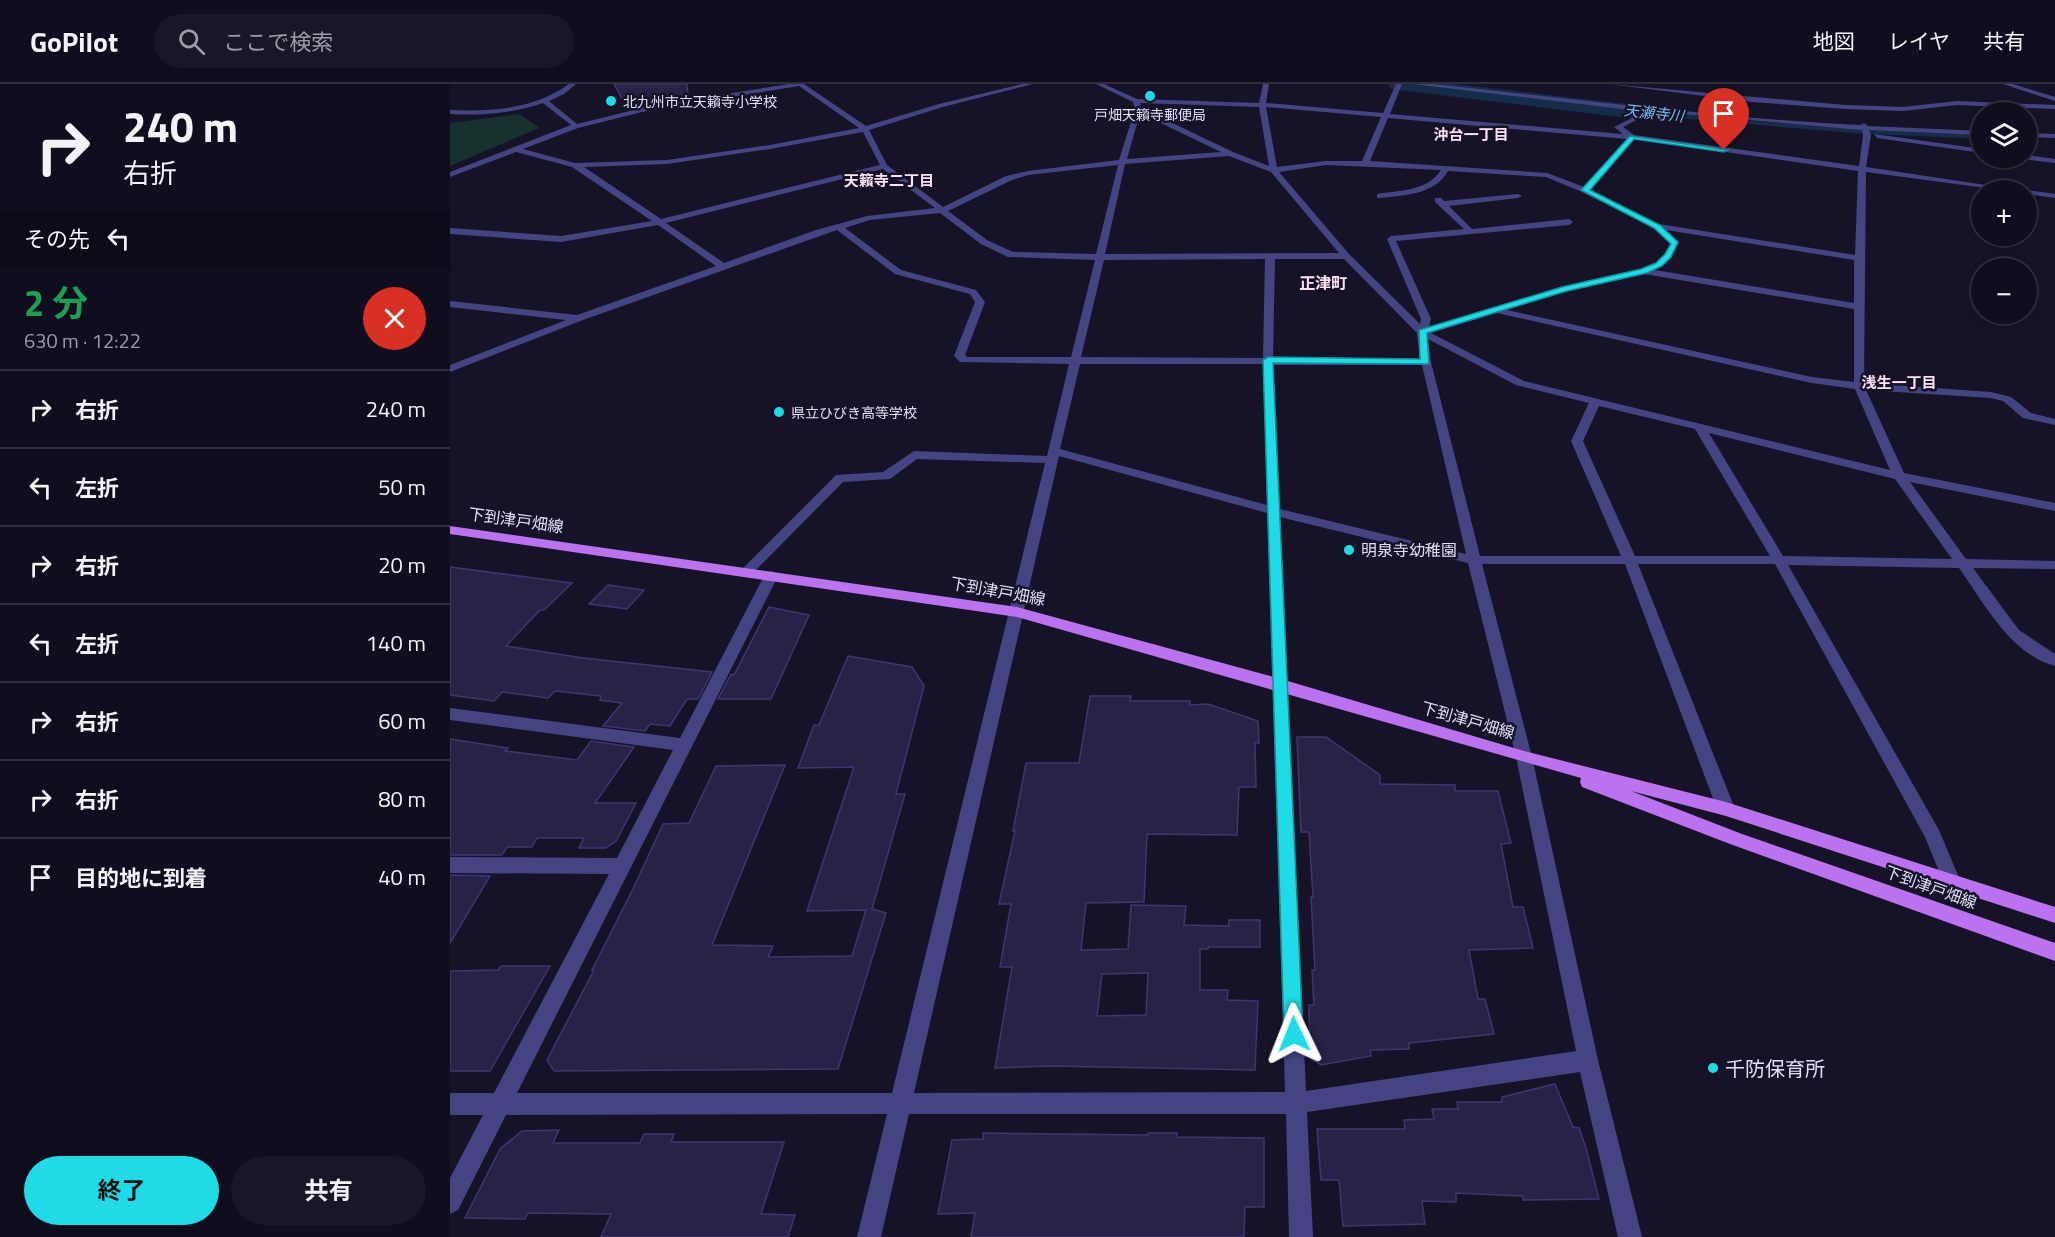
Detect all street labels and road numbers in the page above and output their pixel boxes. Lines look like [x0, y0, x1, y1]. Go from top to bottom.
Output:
street label: 下到津戸畑線 [467, 501, 565, 539]
street label: 下到津戸畑線 [949, 571, 1047, 611]
street label: 下到津戸畑線 [1419, 695, 1517, 745]
street label: 下到津戸畑線 [1882, 859, 1980, 915]

